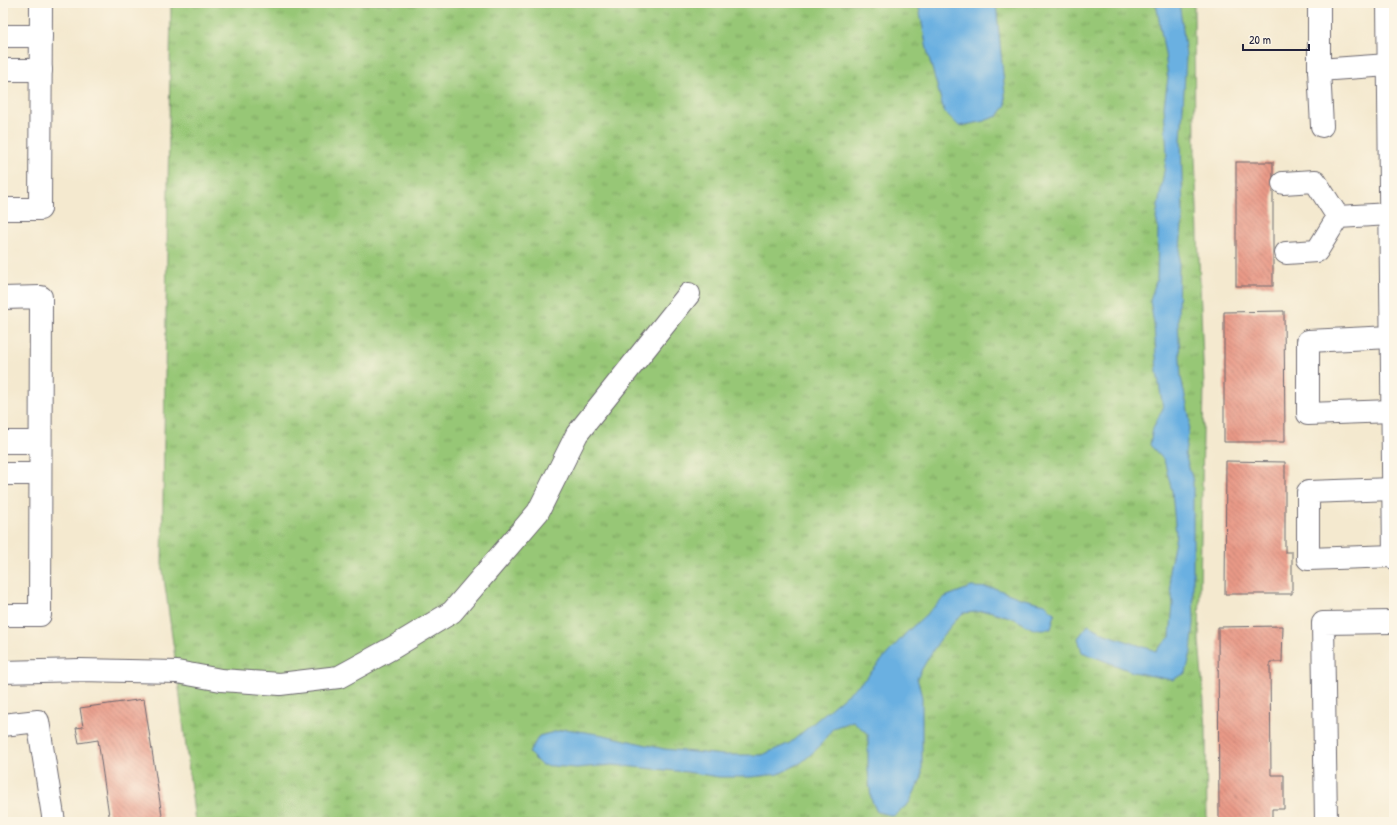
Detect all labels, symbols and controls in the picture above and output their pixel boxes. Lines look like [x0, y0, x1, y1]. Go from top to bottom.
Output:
scale bar [1243, 26, 1309, 52]
text: 20 m [1249, 31, 1271, 48]

